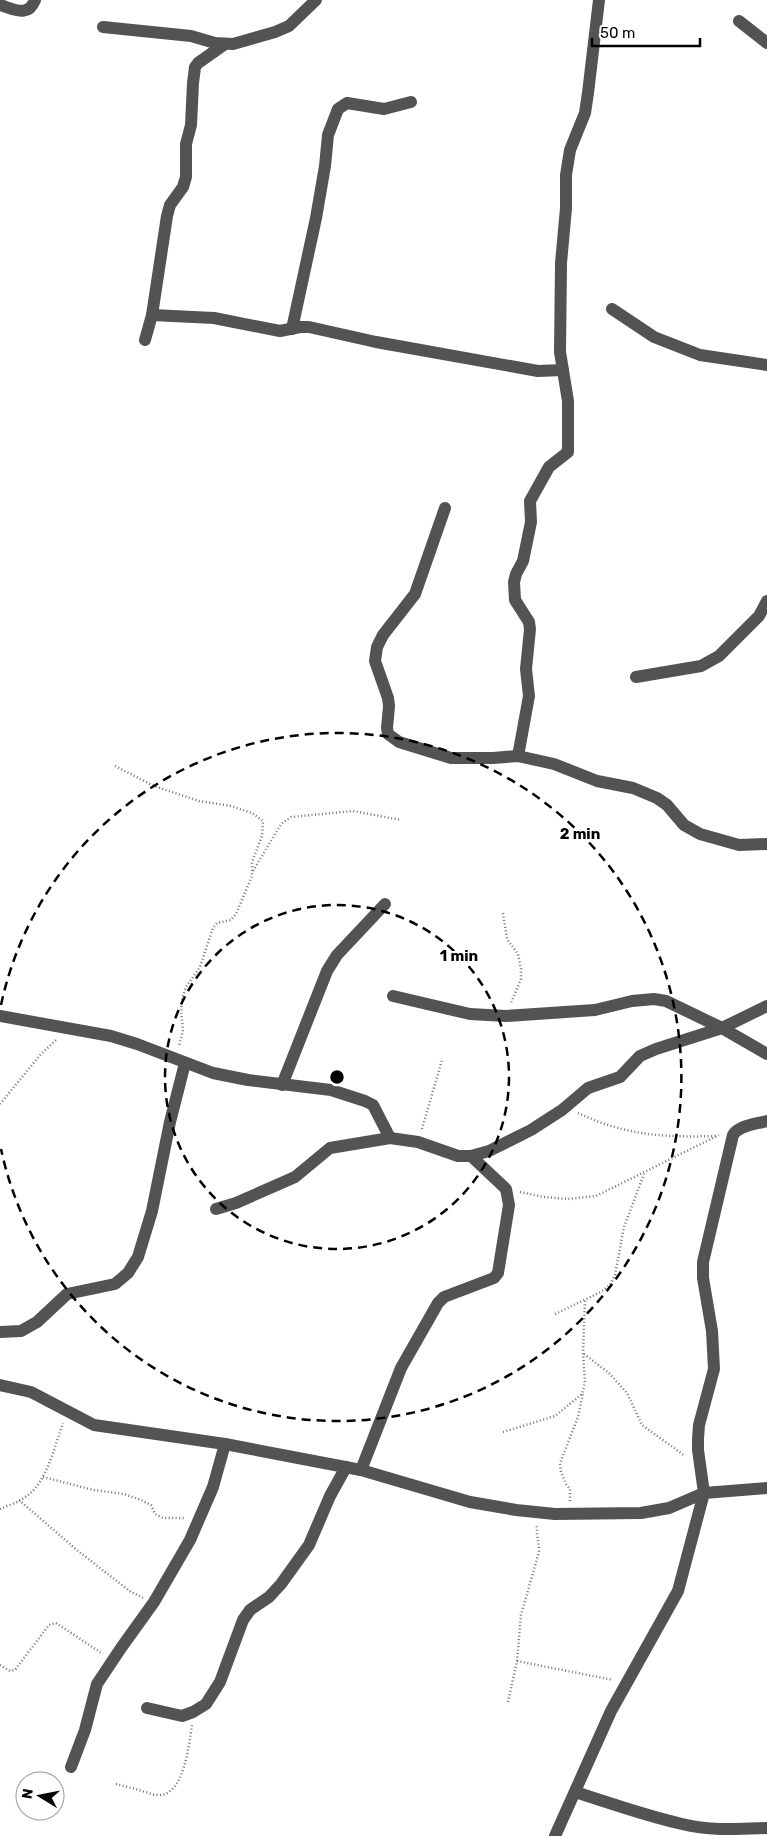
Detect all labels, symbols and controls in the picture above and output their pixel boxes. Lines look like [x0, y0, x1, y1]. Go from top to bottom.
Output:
scale bar [592, 15, 700, 47]
text: 50 m [600, 24, 635, 42]
text: 2 min [560, 825, 600, 843]
text: 1 min [440, 947, 478, 965]
centre of rings [328, 1068, 346, 1086]
north arrow [15, 1771, 65, 1821]
text: N [18, 1787, 37, 1800]

